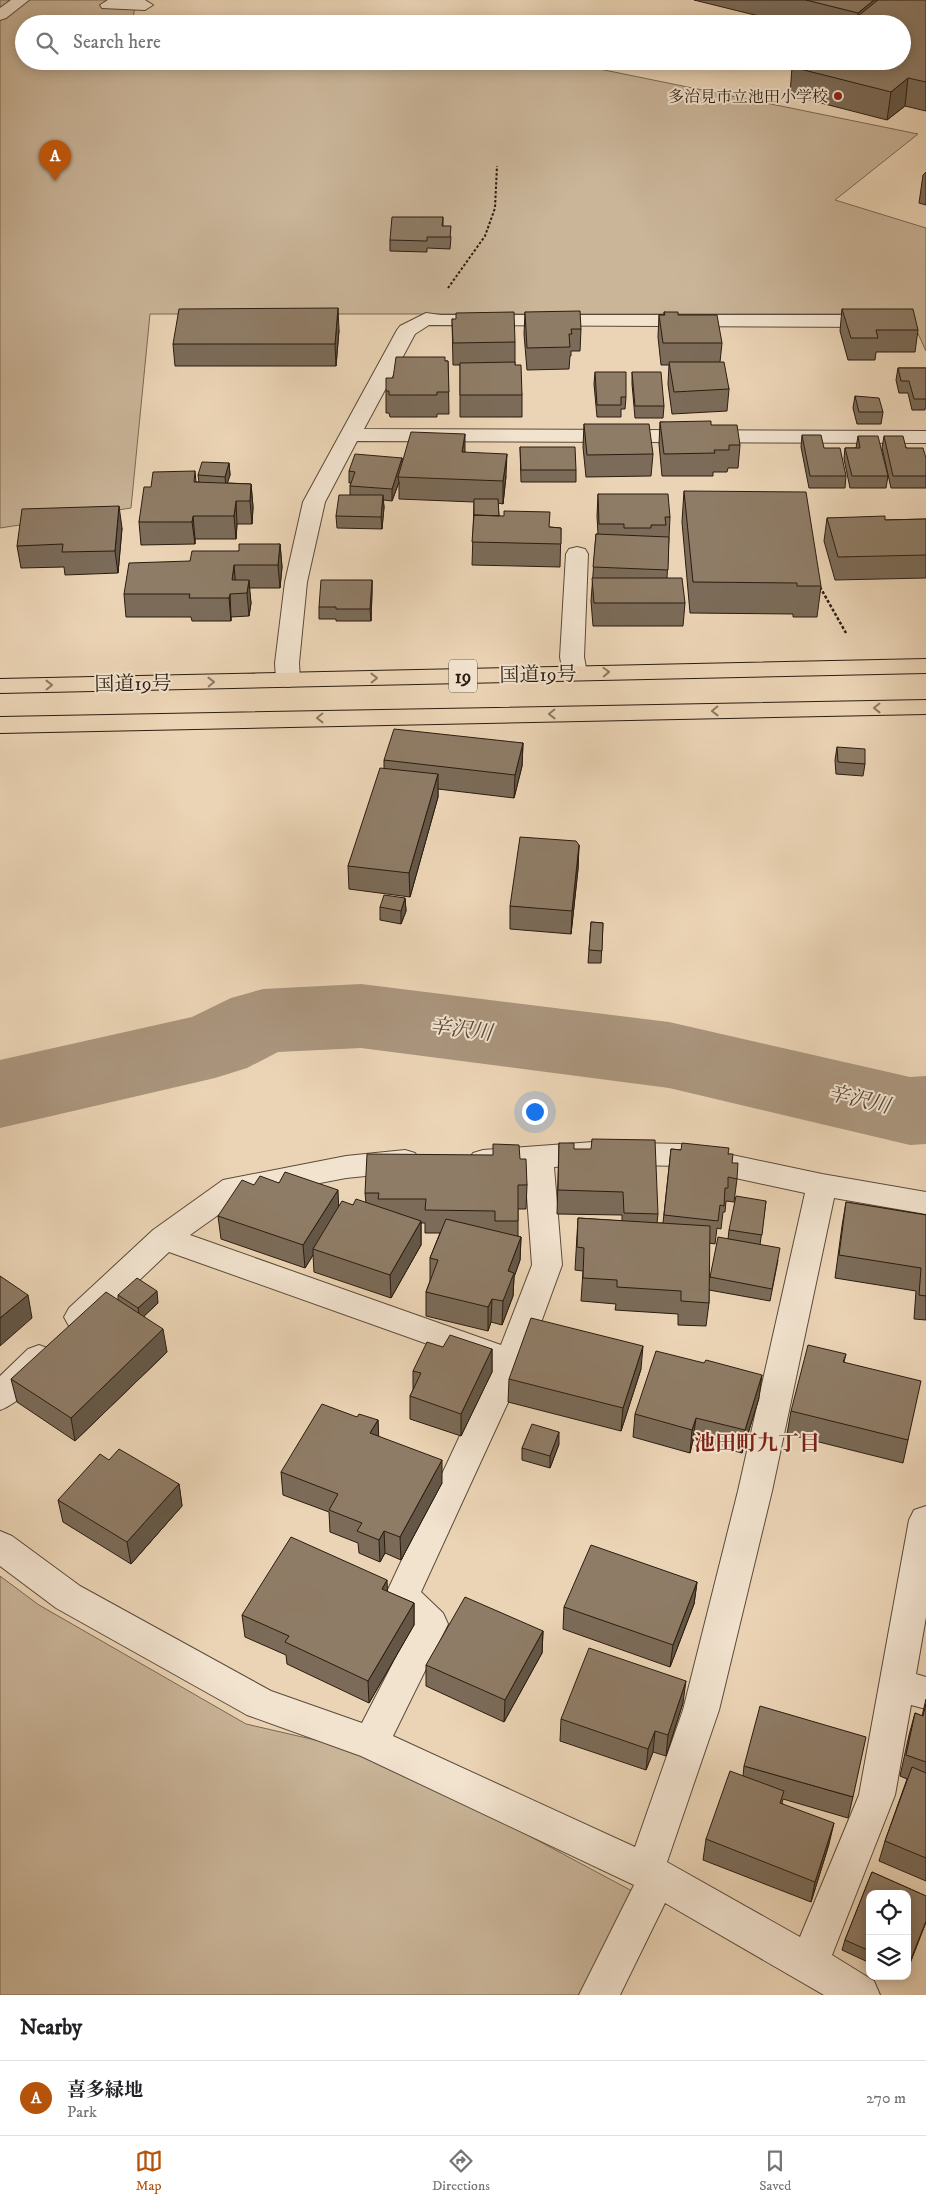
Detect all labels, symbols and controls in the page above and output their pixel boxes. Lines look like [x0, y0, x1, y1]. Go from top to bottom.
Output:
search box [15, 15, 911, 70]
icon: search [33, 29, 61, 57]
text: Search here [73, 31, 161, 54]
place label: 多治見市立池田小学校 [668, 87, 828, 107]
marker: 多治見市立池田小学校 [832, 90, 844, 102]
pin: A [39, 140, 71, 181]
road number: 19 [449, 659, 477, 692]
street label: 国道19号 [499, 662, 577, 689]
one-way arrow [602, 667, 610, 677]
street label: 国道19号 [94, 671, 172, 698]
one-way arrow [370, 673, 378, 683]
one-way arrow [208, 677, 215, 687]
one-way arrow [45, 680, 53, 690]
one-way arrow [873, 702, 881, 713]
one-way arrow [711, 706, 718, 716]
one-way arrow [548, 709, 556, 719]
one-way arrow [316, 712, 324, 723]
water label: 辛沢川 [428, 1013, 496, 1047]
water label: 辛沢川 [825, 1080, 894, 1120]
your location [522, 1099, 548, 1125]
district label: 池田町九丁目 [694, 1431, 820, 1457]
map controls [866, 1890, 911, 1980]
button: locate [866, 1890, 911, 1935]
button: layers [866, 1935, 911, 1980]
text: Nearby [20, 2015, 82, 2041]
text: 喜多緑地 [67, 2079, 143, 2102]
text: A [31, 2088, 41, 2108]
text: 270 m [866, 2088, 906, 2108]
text: Park [67, 2102, 97, 2122]
tab: Map [135, 2147, 163, 2195]
tab: Directions [432, 2147, 490, 2195]
tab: Saved [759, 2147, 791, 2195]

